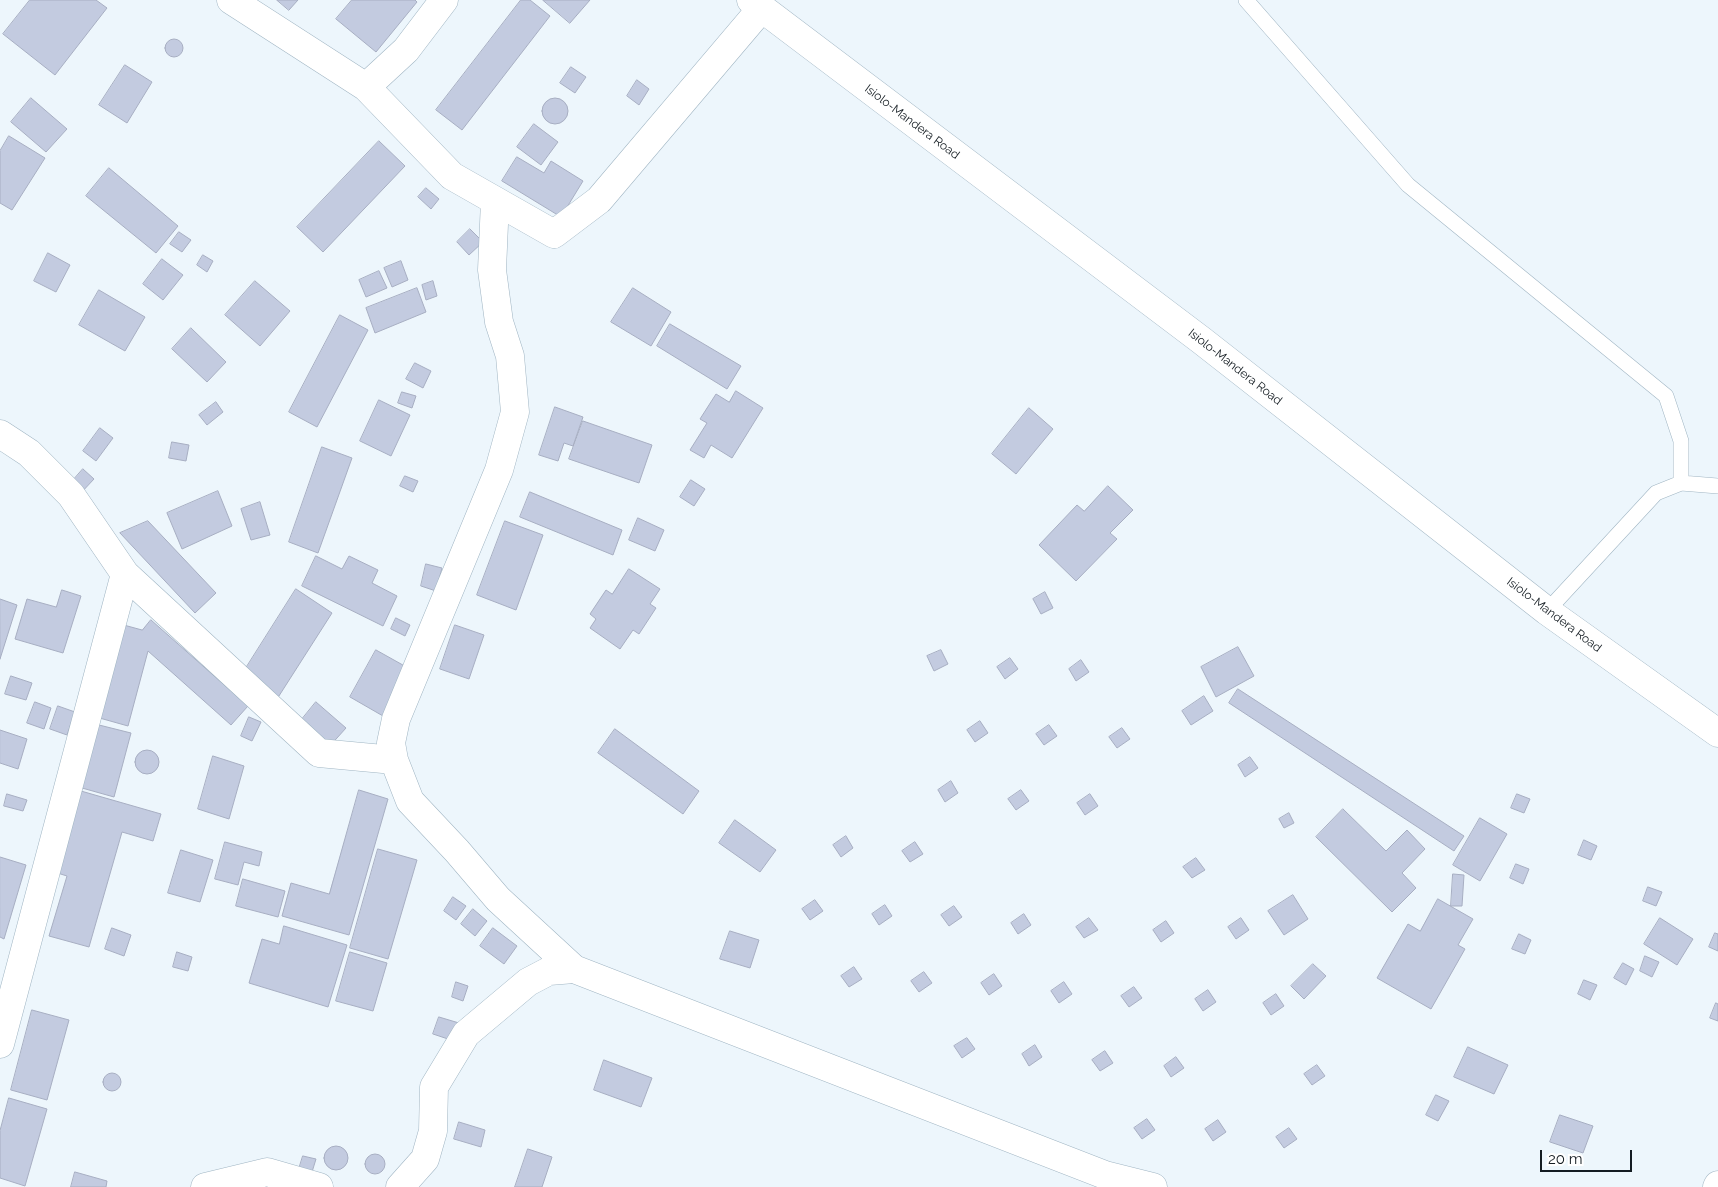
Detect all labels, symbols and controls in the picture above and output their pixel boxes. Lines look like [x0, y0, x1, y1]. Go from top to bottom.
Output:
street label: Isiolo-Mandera Road [862, 82, 962, 162]
street label: Isiolo-Mandera Road [1185, 326, 1285, 408]
street label: Isiolo-Mandera Road [1504, 575, 1604, 655]
scale bar [1543, 1140, 1636, 1172]
text: 20 m [1548, 1150, 1583, 1168]

